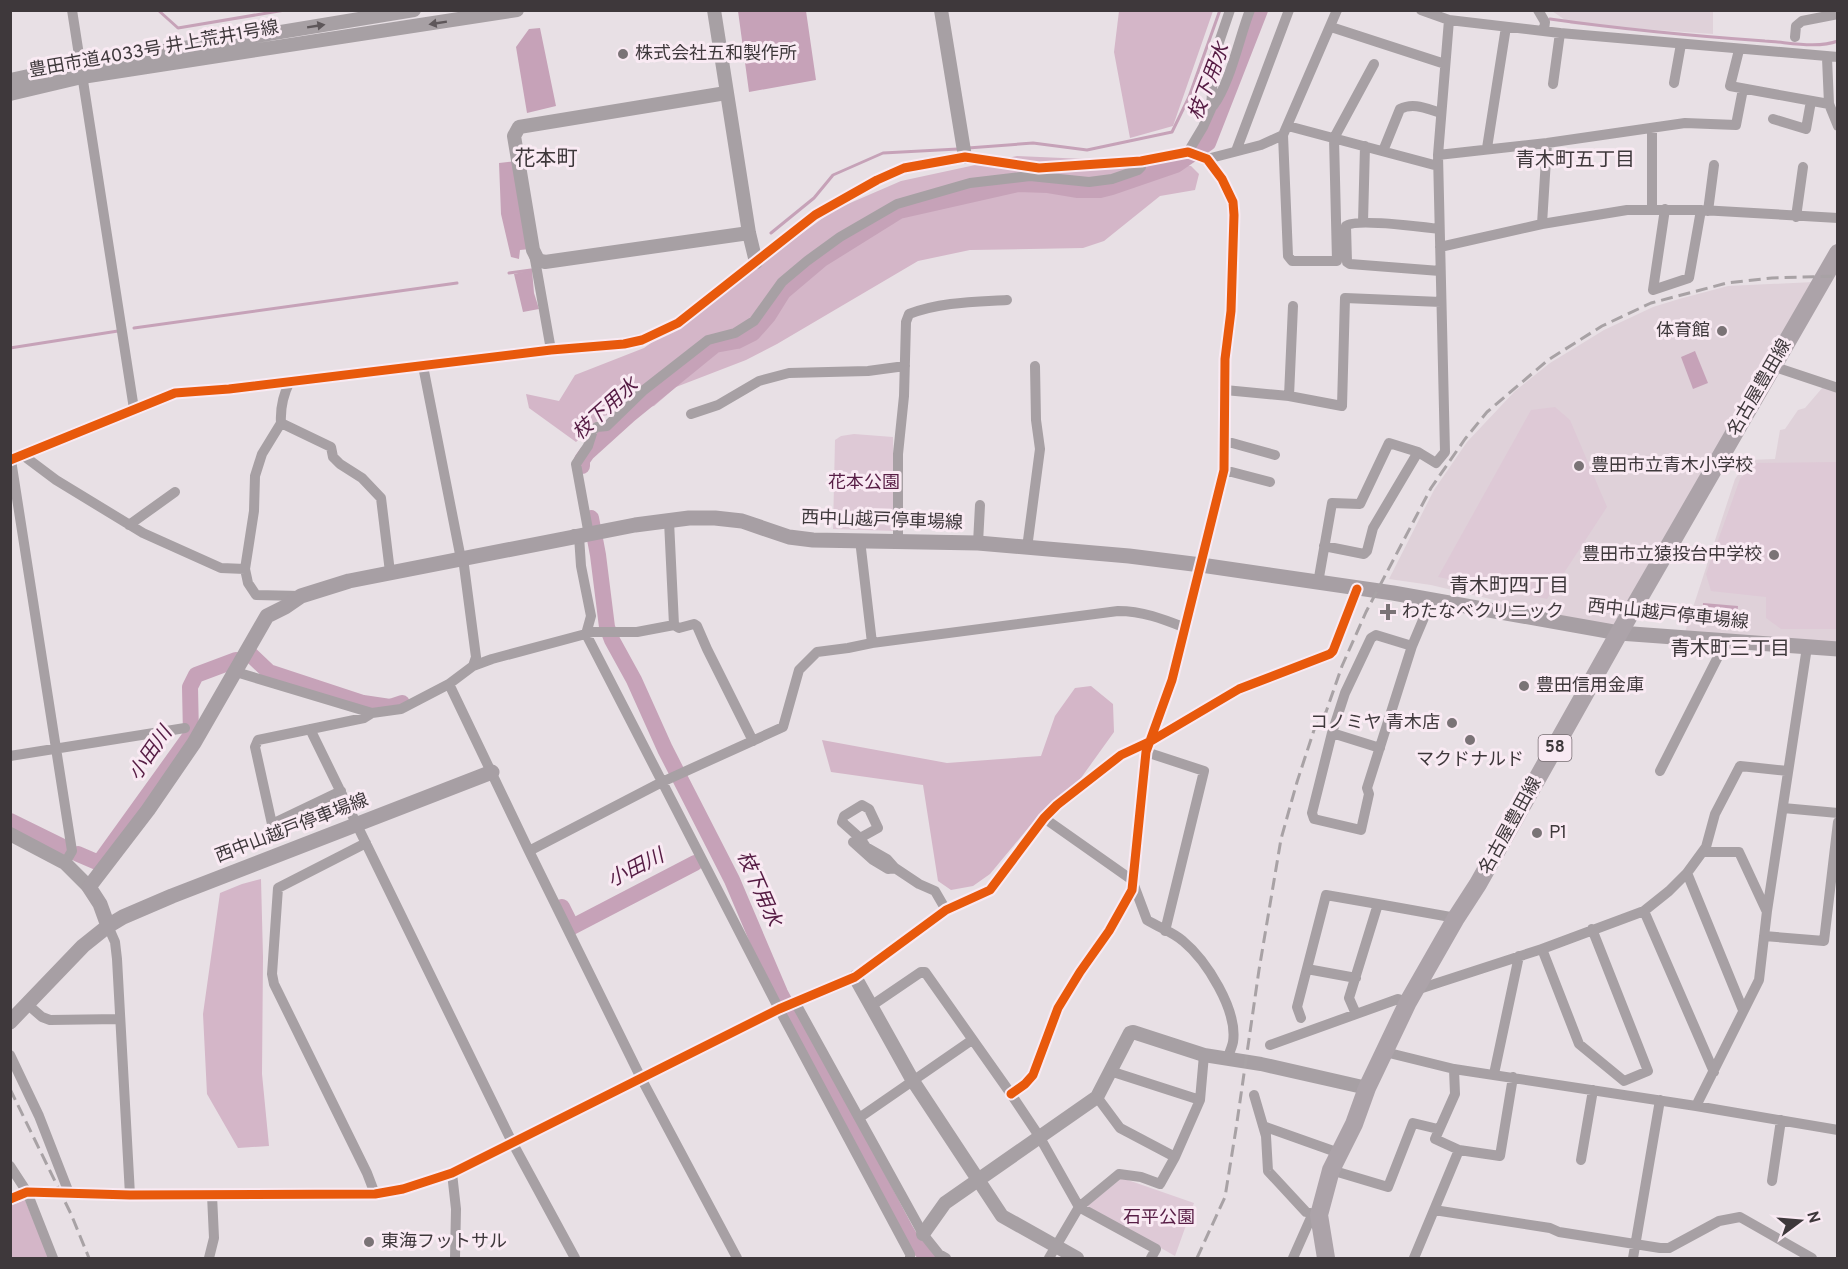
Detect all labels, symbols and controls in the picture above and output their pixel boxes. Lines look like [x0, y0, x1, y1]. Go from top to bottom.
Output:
street label: 豊田市道4033号 井上荒井1号線 [27, 17, 281, 83]
one-way arrow [428, 18, 447, 27]
one-way arrow [307, 22, 326, 31]
water label: 枝下用水 [1184, 38, 1237, 124]
place label: 株式会社五和製作所 [635, 43, 797, 66]
marker: 株式会社五和製作所 [616, 47, 630, 61]
district label: 花本町 [515, 146, 578, 173]
district label: 青木町五丁目 [1515, 148, 1635, 174]
place label: 体育館 [1656, 320, 1710, 343]
marker: 体育館 [1715, 324, 1729, 338]
street label: 名古屋豊田線 [1723, 335, 1797, 441]
water label: 枝下用水 [568, 372, 646, 446]
place label: 豊田市立青木小学校 [1591, 455, 1753, 478]
marker: 豊田市立青木小学校 [1572, 459, 1586, 473]
park label: 花本公園 [828, 472, 900, 495]
street label: 西中山越戸停車場線 [801, 507, 963, 535]
place label: 豊田市立猿投台中学校 [1582, 544, 1762, 567]
marker: 豊田市立猿投台中学校 [1767, 548, 1781, 562]
district label: 青木町四丁目 [1449, 574, 1569, 600]
street label: 西中山越戸停車場線 [1586, 595, 1750, 635]
place label: わたなべクリニック [1402, 601, 1564, 624]
marker: わたなべクリニック [1379, 603, 1397, 621]
district label: 青木町三丁目 [1670, 637, 1790, 663]
place label: 豊田信用金庫 [1536, 675, 1644, 698]
marker: 豊田信用金庫 [1517, 679, 1531, 693]
place label: コノミヤ 青木店 [1310, 712, 1440, 735]
marker: コノミヤ 青木店 [1445, 716, 1459, 730]
water label: 小田川 [123, 720, 180, 786]
marker: マクドナルド [1463, 733, 1477, 747]
road number: 58 [1538, 735, 1572, 761]
place label: マクドナルド [1416, 749, 1524, 772]
street label: 名古屋豊田線 [1475, 773, 1547, 879]
street label: 西中山越戸停車場線 [212, 789, 372, 869]
place label: P1 [1549, 822, 1567, 845]
marker: P1 [1530, 826, 1544, 840]
water label: 小田川 [603, 843, 670, 894]
water label: 枝下用水 [730, 847, 787, 933]
north arrow [1770, 1191, 1830, 1251]
park label: 石平公園 [1123, 1207, 1195, 1230]
text: N [1801, 1209, 1824, 1226]
place label: 東海フットサル [381, 1231, 507, 1254]
marker: 東海フットサル [362, 1235, 376, 1249]

